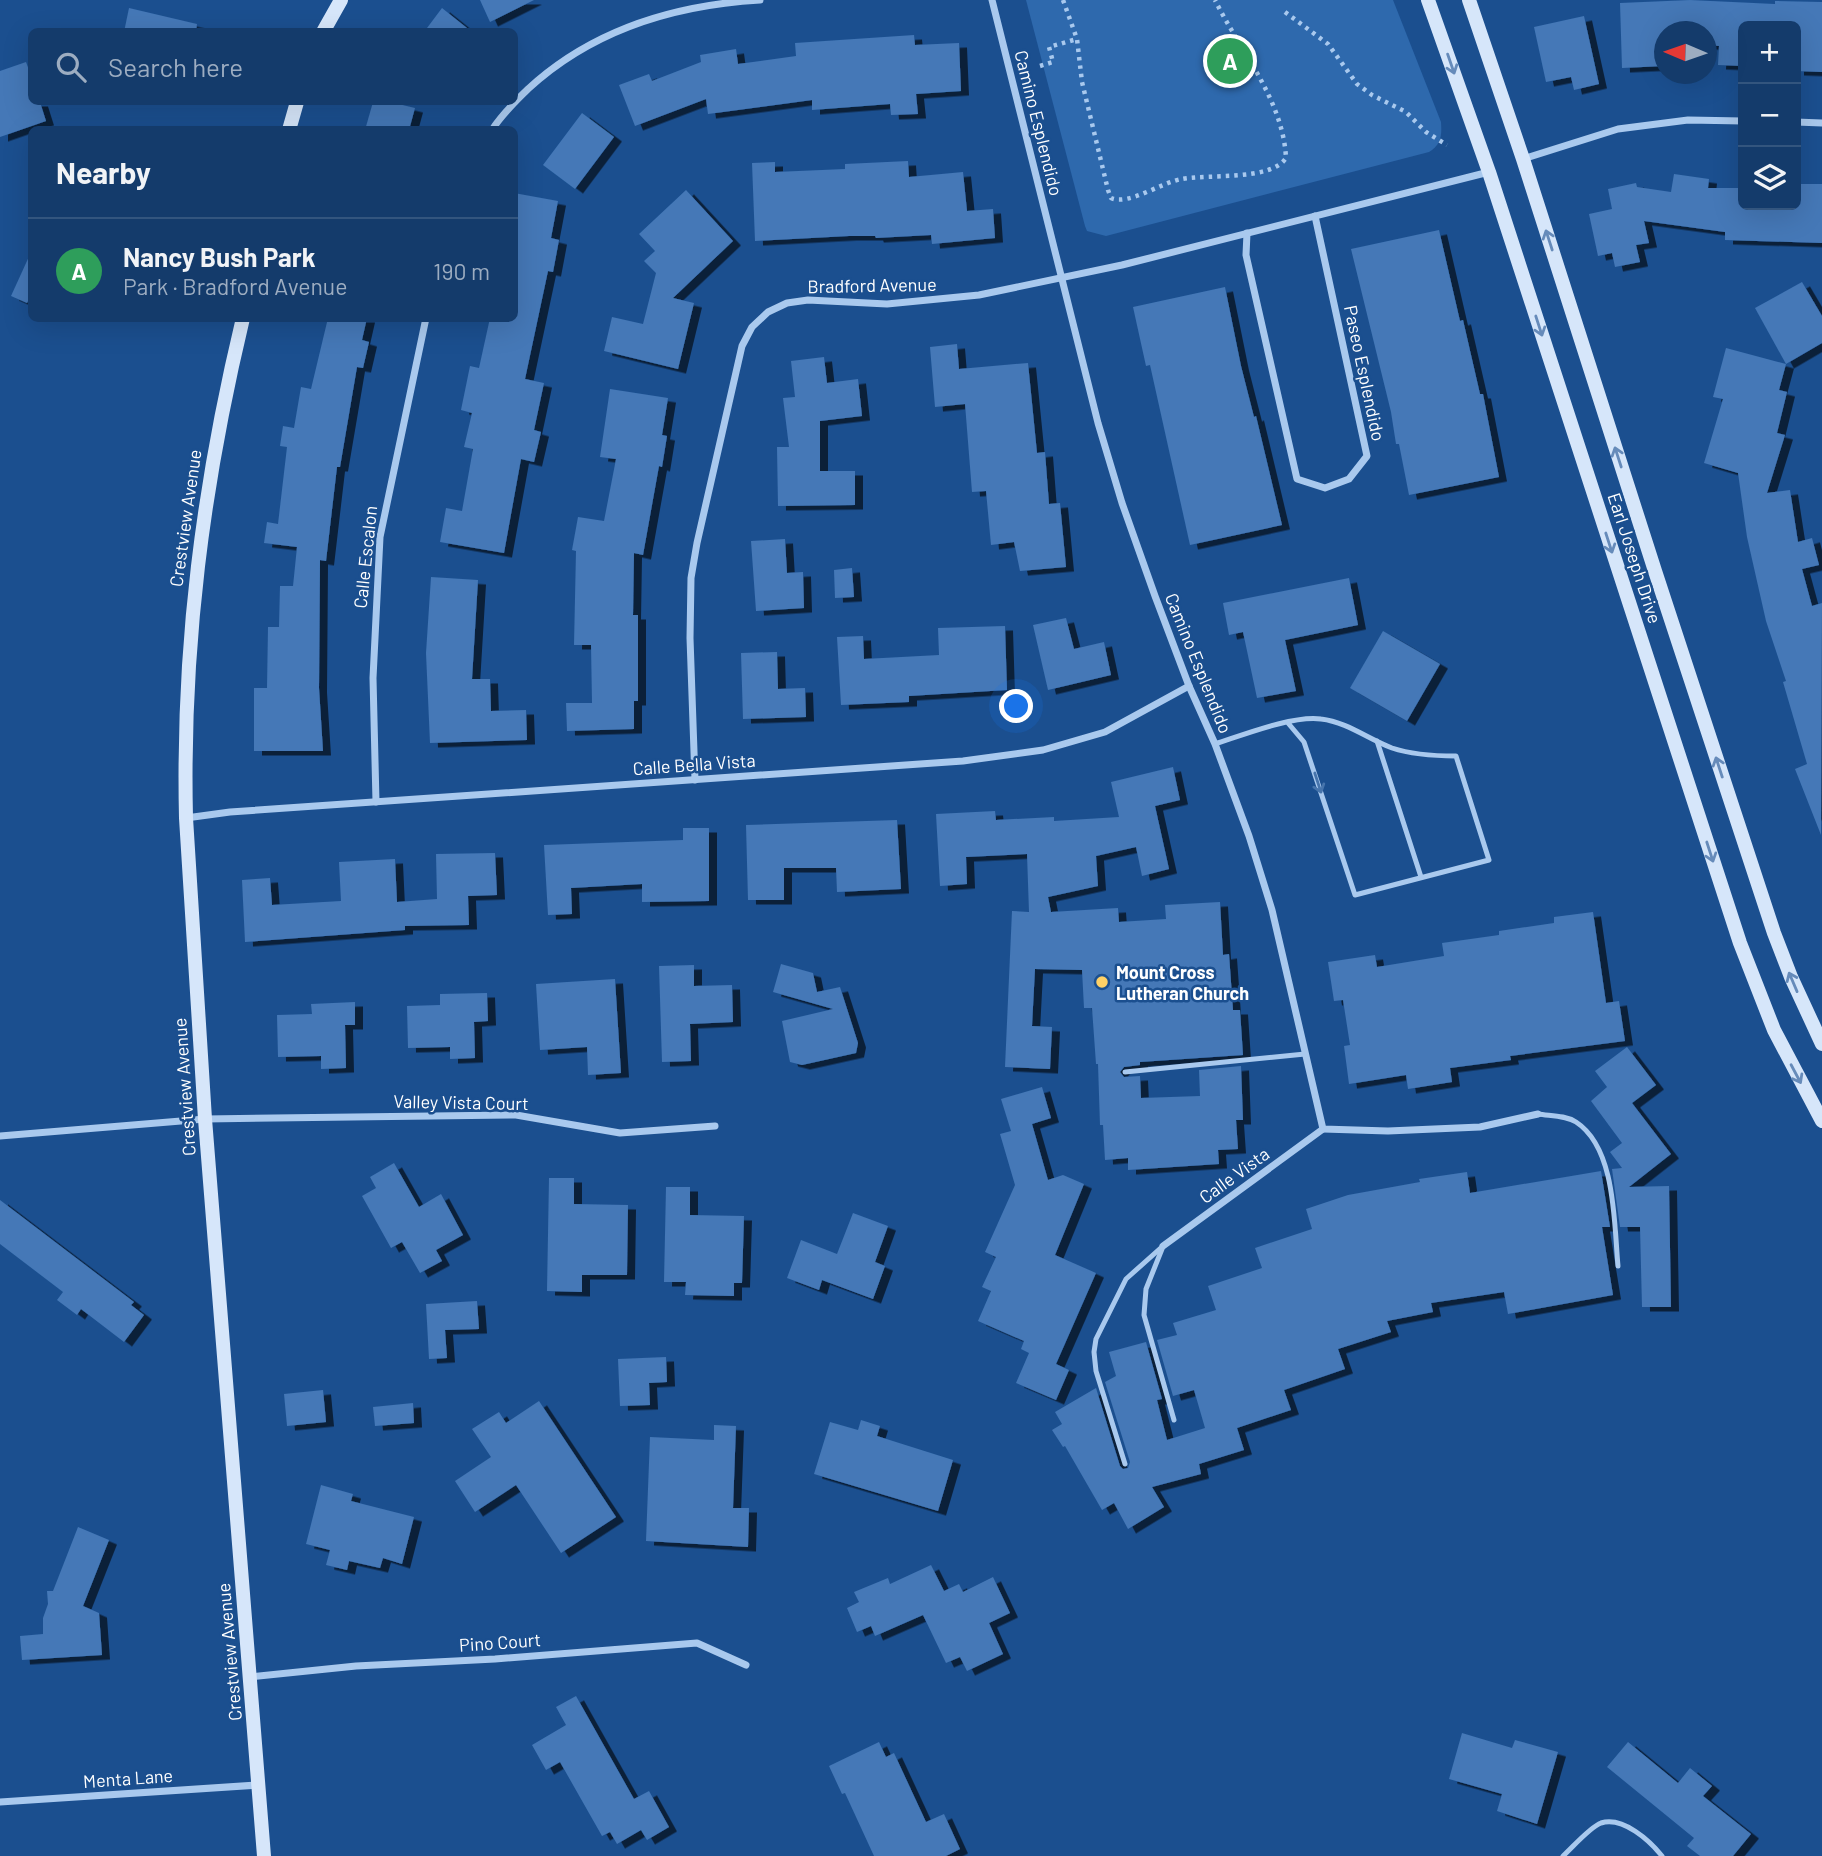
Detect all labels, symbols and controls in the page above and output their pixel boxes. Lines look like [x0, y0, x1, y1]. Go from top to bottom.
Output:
north arrow [1654, 21, 1717, 84]
map controls [1738, 21, 1801, 210]
button: + [1738, 21, 1801, 84]
search box [28, 28, 518, 105]
pin: A [1207, 35, 1253, 87]
icon: search [52, 48, 90, 86]
street label: Camino Esplendido [1010, 48, 1068, 198]
text: Search here [108, 51, 243, 82]
one-way arrow [1446, 53, 1458, 75]
button: − [1738, 84, 1801, 147]
button: layers [1738, 147, 1801, 210]
text: Nearby [56, 154, 151, 190]
one-way arrow [1542, 230, 1555, 252]
text: Nancy Bush Park [123, 241, 316, 272]
text: A [71, 257, 87, 285]
text: 190 m [433, 257, 490, 285]
text: Park · Bradford Avenue [123, 272, 347, 300]
street label: Bradford Avenue [807, 273, 937, 297]
street label: Paseo Esplendido [1340, 303, 1390, 443]
one-way arrow [1534, 315, 1546, 337]
one-way arrow [1611, 447, 1624, 469]
street label: Crestview Avenue [164, 448, 206, 588]
street label: Earl Joseph Drive [1604, 490, 1666, 626]
street label: Calle Escalon [349, 505, 381, 609]
one-way arrow [1604, 531, 1617, 553]
street label: Camino Esplendido [1161, 590, 1237, 736]
your location [999, 689, 1033, 723]
street label: Calle Bella Vista [632, 749, 756, 779]
one-way arrow [1712, 756, 1724, 778]
one-way arrow [1313, 772, 1325, 794]
one-way arrow [1705, 841, 1718, 863]
place label: Mount Cross Lutheran Church [1116, 961, 1249, 1004]
one-way arrow [1786, 971, 1799, 993]
marker: Mount Cross Lutheran Church [1094, 974, 1110, 990]
street label: Crestview Avenue [168, 1017, 200, 1157]
one-way arrow [1789, 1063, 1803, 1083]
street label: Valley Vista Court [393, 1090, 529, 1114]
street label: Calle Vista [1195, 1142, 1273, 1208]
street label: Crestview Avenue [212, 1582, 246, 1722]
street label: Pino Court [458, 1628, 542, 1656]
street label: Menta Lane [82, 1764, 174, 1792]

